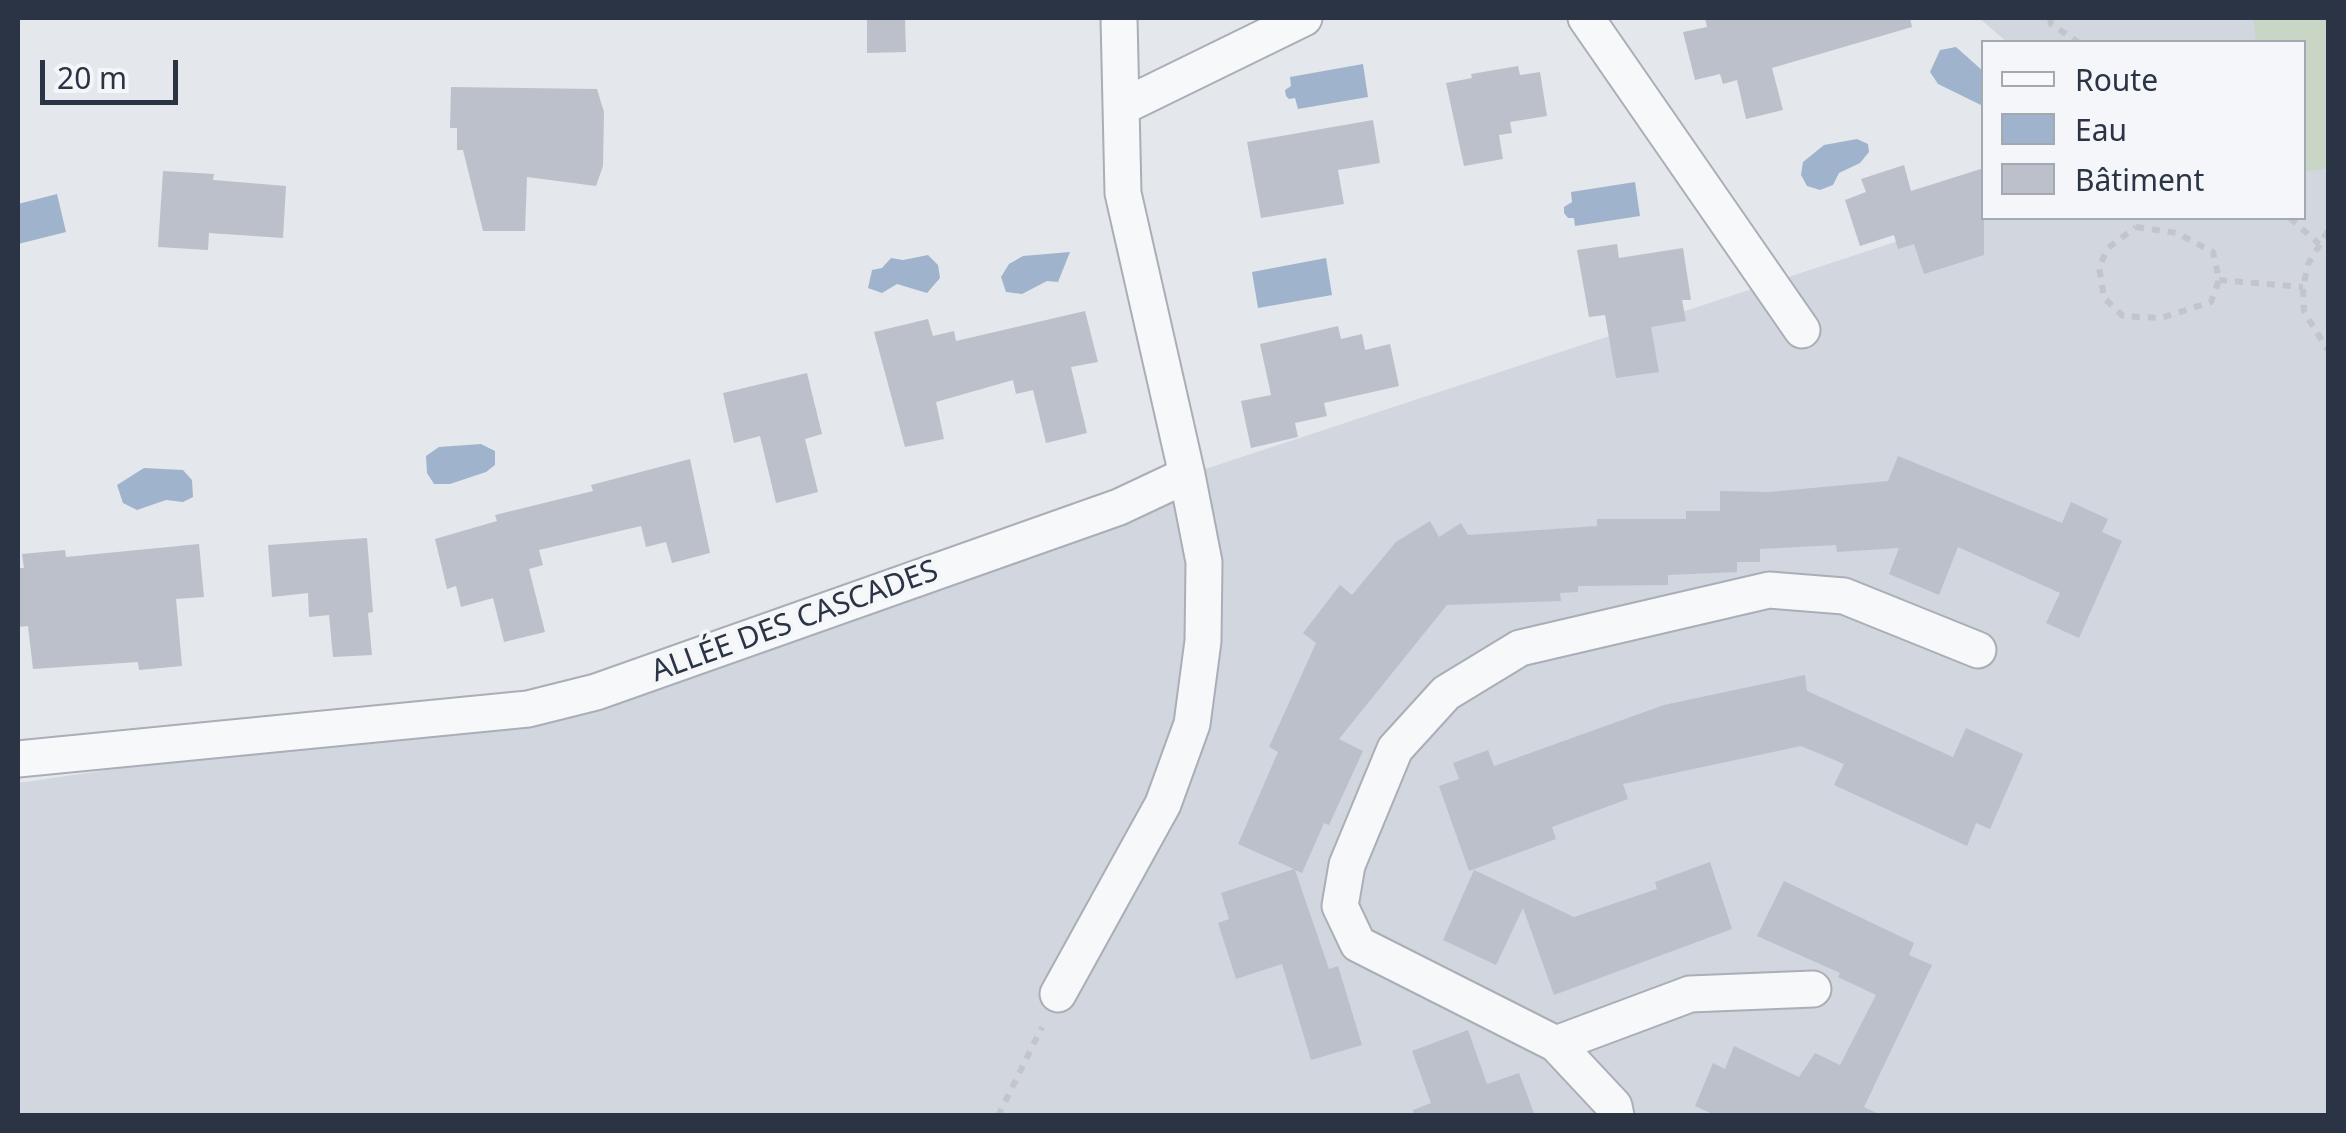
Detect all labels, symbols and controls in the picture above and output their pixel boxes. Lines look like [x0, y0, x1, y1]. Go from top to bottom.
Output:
scale bar [45, 40, 182, 102]
legend [1981, 40, 2306, 220]
text: 20 m [57, 57, 127, 98]
text: Route [2075, 59, 2158, 100]
text: Eau [2075, 109, 2127, 150]
text: Bâtiment [2075, 159, 2204, 200]
street label: ALLÉE DES CASCADES [647, 553, 943, 691]

